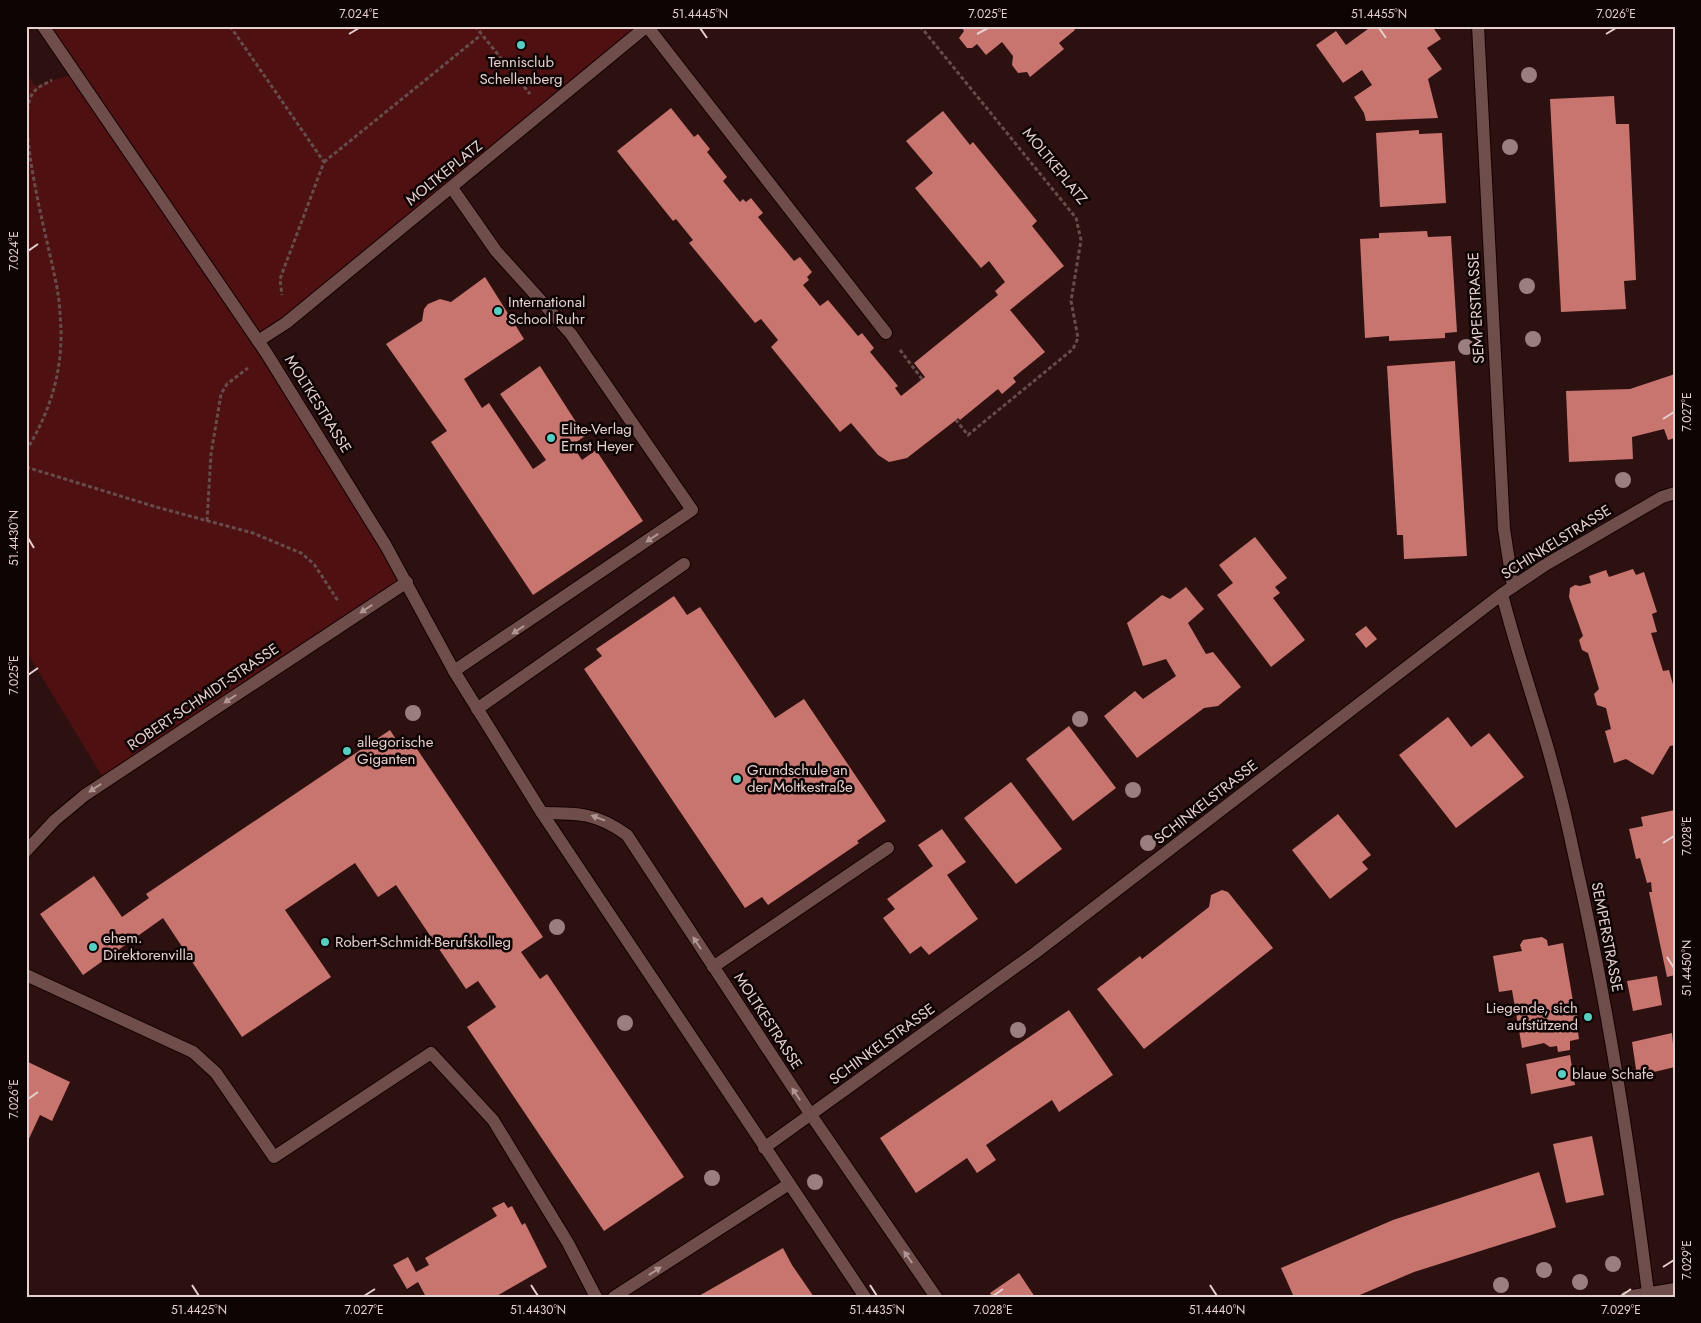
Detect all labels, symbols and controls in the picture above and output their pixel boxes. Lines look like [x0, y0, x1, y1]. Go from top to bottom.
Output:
text: 7.024°E [339, 5, 379, 23]
text: 51.4445°N [672, 5, 728, 23]
text: 7.025°E [968, 5, 1008, 23]
text: 51.4455°N [1351, 5, 1407, 23]
text: 7.026°E [1596, 5, 1636, 23]
marker: Tennisclub Schellenberg [515, 39, 527, 51]
place label: Tennisclub Schellenberg [479, 51, 563, 90]
street label: MOLTKEPLATZ [1017, 123, 1093, 209]
street label: MOLTKEPLATZ [401, 135, 487, 211]
text: 7.024°E [5, 231, 23, 271]
street label: SEMPERSTRASSE [1462, 252, 1490, 364]
place label: International School Ruhr [508, 291, 586, 330]
marker: International School Ruhr [492, 305, 504, 317]
street label: MOLTKESTRASSE [279, 351, 357, 457]
text: 7.027°E [1678, 393, 1696, 431]
place label: Elite-Verlag Ernst Heyer [561, 418, 635, 457]
marker: Elite-Verlag Ernst Heyer [545, 432, 557, 444]
street label: SCHINKELSTRASSE [1497, 499, 1615, 585]
text: 51.4430°N [5, 510, 23, 566]
one-way arrow [645, 533, 659, 543]
one-way arrow [359, 604, 372, 614]
one-way arrow [511, 625, 525, 635]
street label: ROBERT-SCHMIDT-STRASSE [123, 638, 283, 756]
text: 7.025°E [5, 655, 23, 695]
one-way arrow [224, 694, 237, 703]
place label: allegorische Giganten [357, 731, 434, 770]
marker: allegorische Giganten [341, 745, 353, 757]
street label: SCHINKELSTRASSE [1150, 754, 1262, 850]
place label: Grundschule an der Moltkestraße [747, 759, 853, 798]
marker: Grundschule an der Moltkestraße [731, 773, 743, 785]
one-way arrow [88, 784, 101, 793]
one-way arrow [590, 814, 605, 822]
text: 7.028°E [1678, 816, 1696, 856]
street label: SEMPERSTRASSE [1586, 880, 1628, 994]
place label: ehem. Direktorenvilla [103, 927, 193, 966]
place label: Robert-Schmidt-Berufskolleg [335, 931, 511, 953]
marker: Robert-Schmidt-Berufskolleg [319, 936, 331, 948]
one-way arrow [693, 937, 702, 950]
text: 51.4450°N [1678, 940, 1696, 996]
marker: ehem. Direktorenvilla [87, 941, 99, 953]
street label: MOLTKESTRASSE [728, 968, 808, 1074]
place label: Liegende, sich aufstützend [1486, 997, 1578, 1036]
street label: SCHINKELSTRASSE [824, 998, 940, 1090]
marker: Liegende, sich aufstützend [1582, 1011, 1594, 1023]
place label: blaue Schafe [1572, 1063, 1654, 1085]
marker: blaue Schafe [1556, 1068, 1568, 1080]
text: 7.026°E [5, 1079, 23, 1119]
one-way arrow [792, 1087, 801, 1100]
text: 7.029°E [1678, 1240, 1696, 1280]
one-way arrow [903, 1250, 913, 1263]
one-way arrow [648, 1266, 662, 1275]
text: 51.4425°N [171, 1301, 227, 1319]
text: 7.027°E [345, 1301, 383, 1319]
text: 51.4430°N [510, 1301, 566, 1319]
text: 51.4435°N [849, 1301, 905, 1319]
text: 7.028°E [973, 1301, 1013, 1319]
text: 51.4440°N [1189, 1301, 1245, 1319]
text: 7.029°E [1601, 1301, 1641, 1319]

